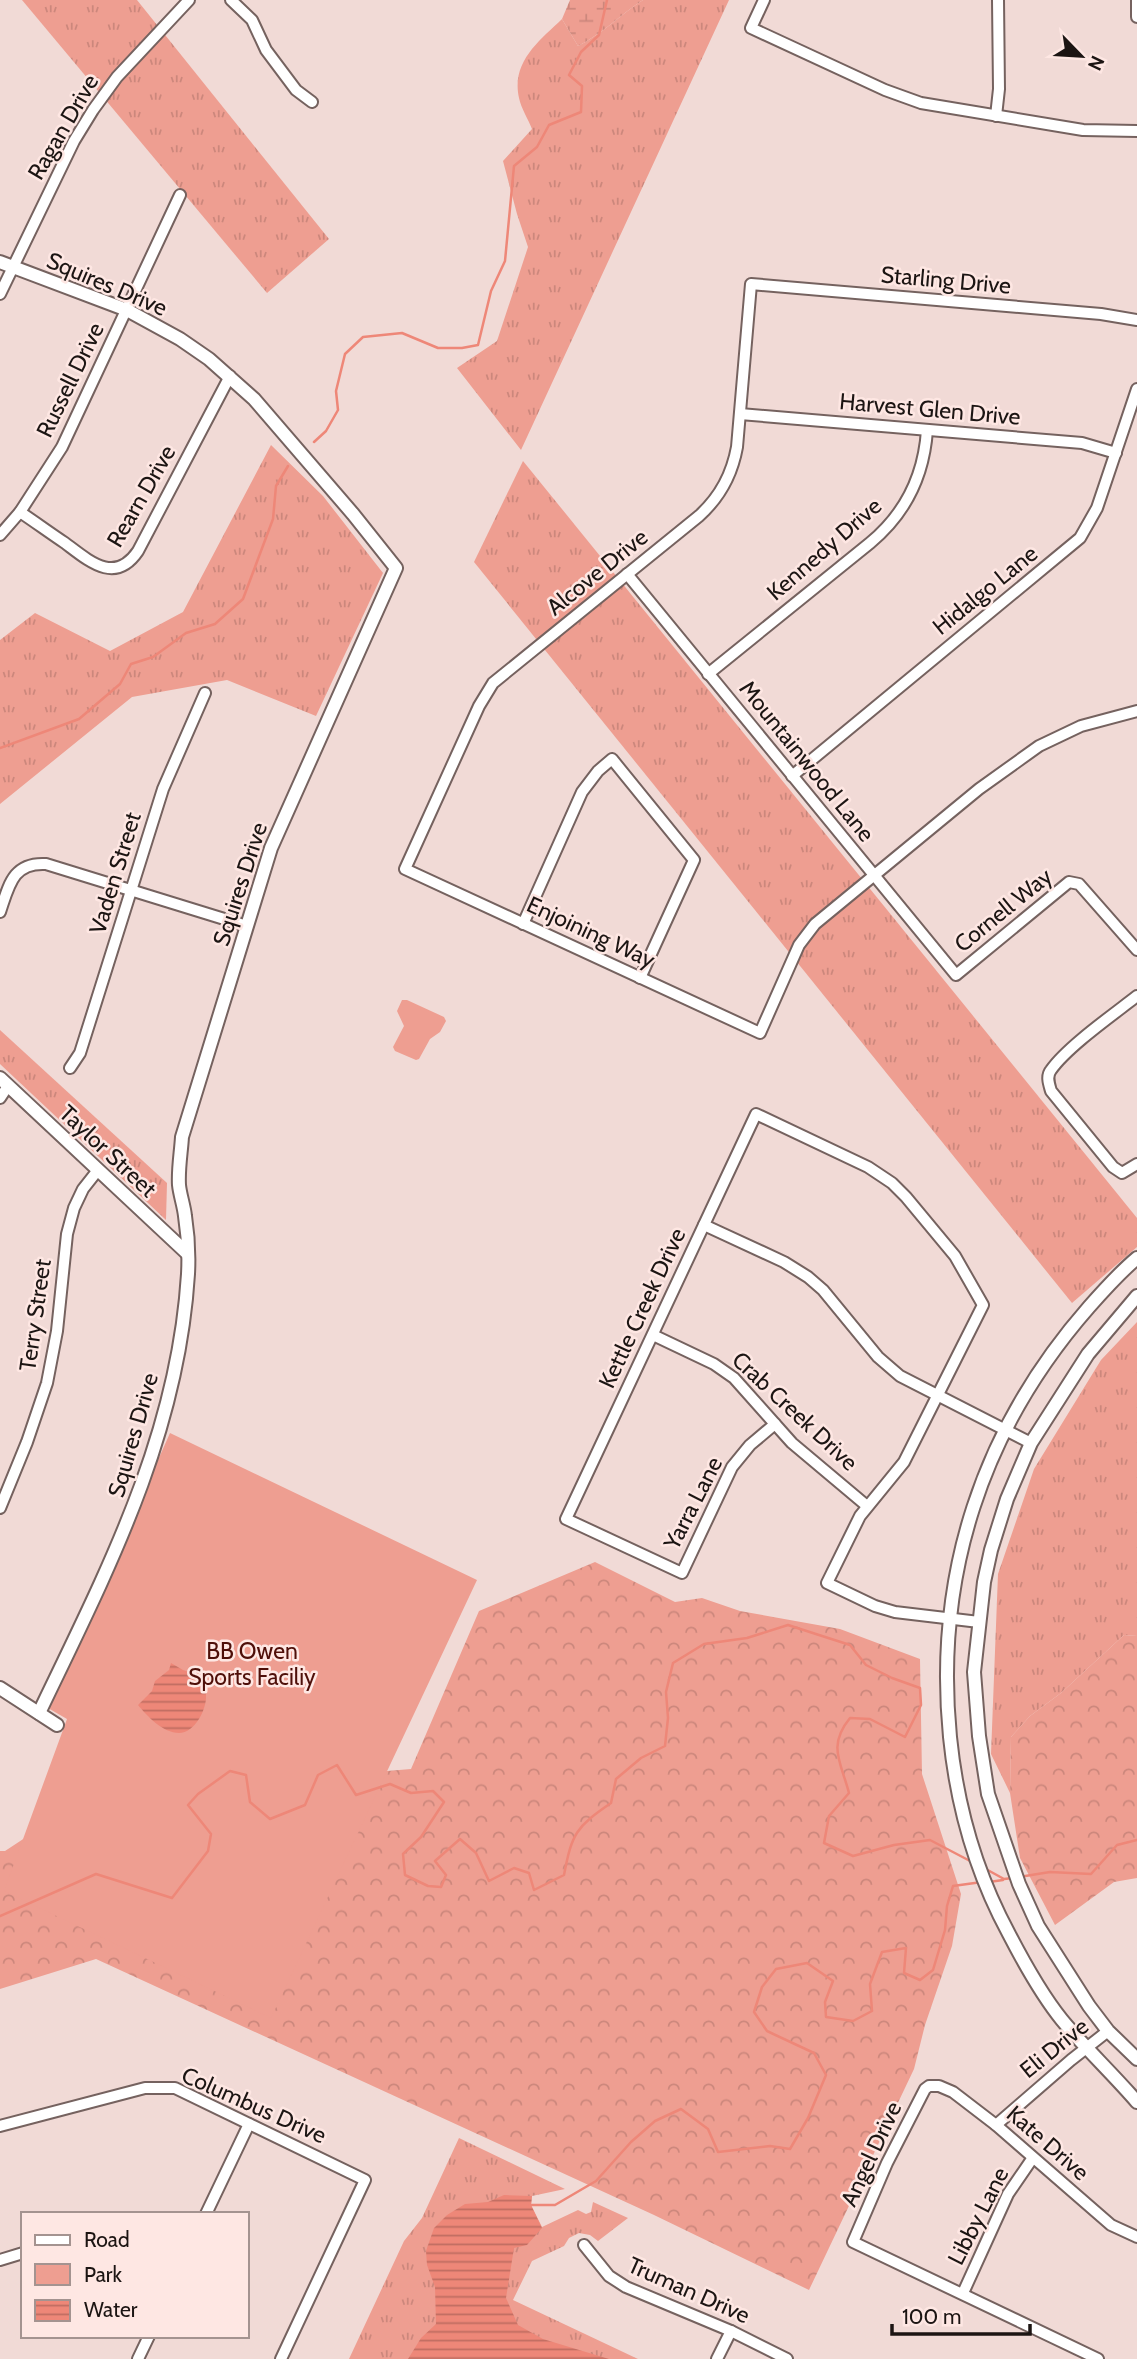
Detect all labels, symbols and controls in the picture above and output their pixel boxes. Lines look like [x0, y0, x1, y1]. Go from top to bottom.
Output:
north arrow [1046, 21, 1116, 91]
text: N [1083, 52, 1109, 74]
street label: Ragan Drive [22, 69, 104, 185]
street label: Squires Drive [43, 246, 172, 322]
street label: Starling Drive [880, 260, 1012, 300]
street label: Russell Drive [30, 318, 110, 442]
street label: Harvest Glen Drive [838, 387, 1022, 431]
street label: Rearn Drive [101, 440, 182, 552]
street label: Kennedy Drive [761, 491, 887, 606]
street label: Alcove Drive [541, 523, 653, 621]
street label: Hidalgo Lane [927, 539, 1043, 641]
street label: Mountainwood Lane [733, 675, 881, 847]
street label: Vaden Street [83, 809, 147, 937]
street label: Squires Drive [207, 818, 273, 949]
street label: Cornell Way [949, 862, 1058, 958]
street label: Enjoining Way [523, 890, 660, 974]
street label: Taylor Street [54, 1099, 163, 1203]
street label: Kettle Creek Drive [593, 1223, 691, 1392]
street label: Terry Street [13, 1257, 57, 1373]
street label: Crab Creek Drive [726, 1346, 864, 1477]
street label: Squires Drive [102, 1369, 164, 1500]
street label: Yarra Lane [657, 1452, 728, 1555]
park label: BB Owen Sports Faciliy [188, 1637, 316, 1691]
street label: Eli Drive [1014, 2012, 1094, 2084]
street label: Columbus Drive [177, 2061, 331, 2149]
street label: Angel Drive [835, 2097, 908, 2211]
street label: Kate Drive [1001, 2100, 1095, 2187]
street label: Libby Lane [942, 2162, 1015, 2269]
legend [21, 2212, 248, 2338]
text: Road [84, 2227, 130, 2252]
street label: Truman Drive [624, 2251, 754, 2329]
text: Park [84, 2262, 122, 2287]
scale bar [892, 2292, 1030, 2336]
text: Water [84, 2297, 138, 2322]
text: 100 m [902, 2304, 961, 2329]

